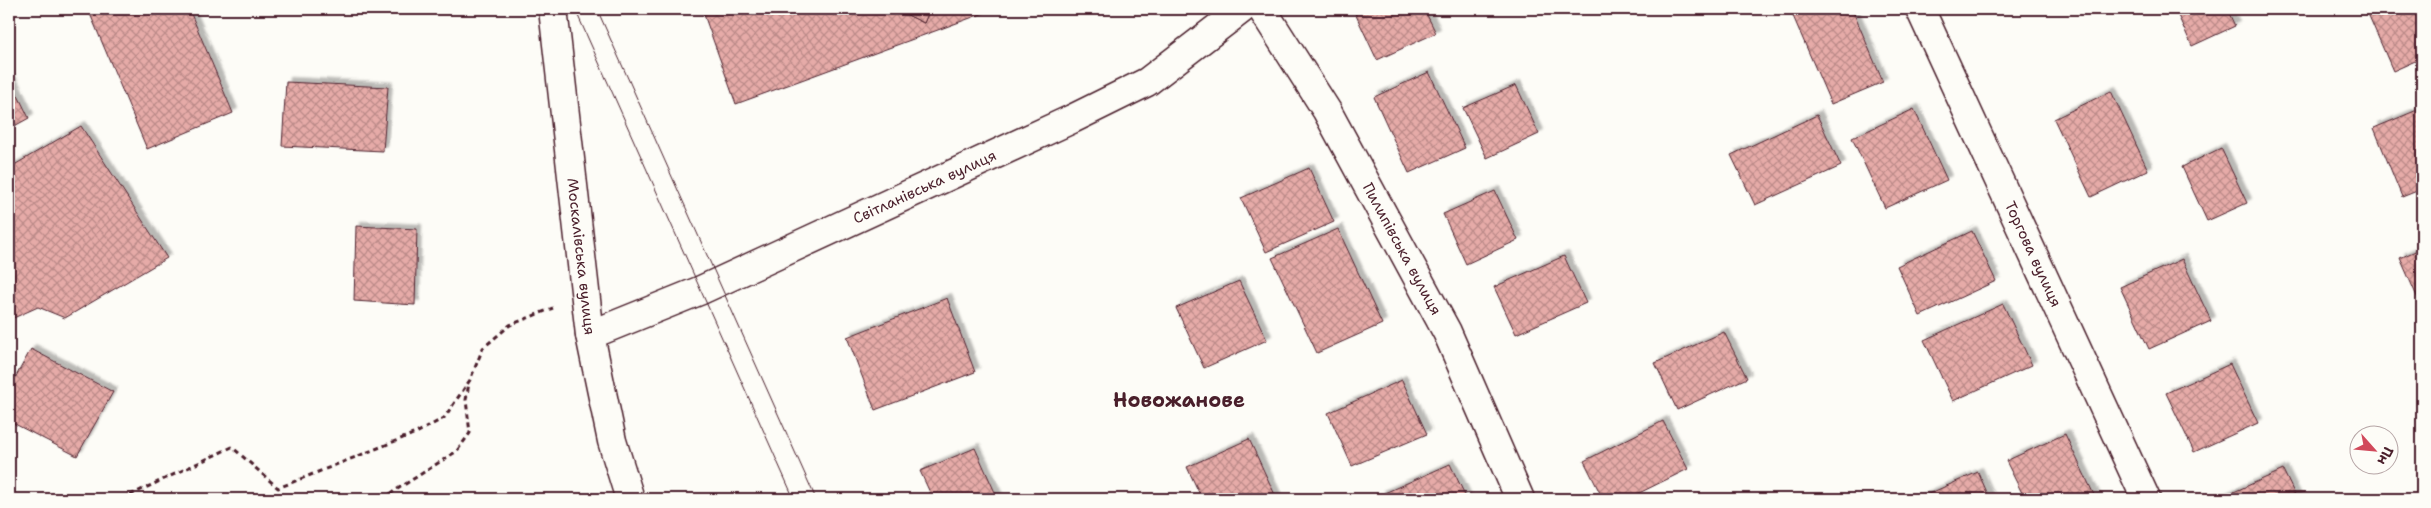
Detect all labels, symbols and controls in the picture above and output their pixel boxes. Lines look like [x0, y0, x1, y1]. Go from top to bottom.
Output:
street label: Світланівська вулиця [850, 145, 1000, 229]
street label: Москалівська вулиця [562, 177, 600, 336]
street label: Пилипівська вулиця [1358, 179, 1446, 319]
street label: Торгова вулиця [2000, 198, 2066, 310]
district label: Новожанове [1113, 387, 1245, 413]
north arrow [2348, 426, 2398, 476]
text: Пн [2373, 444, 2398, 468]

